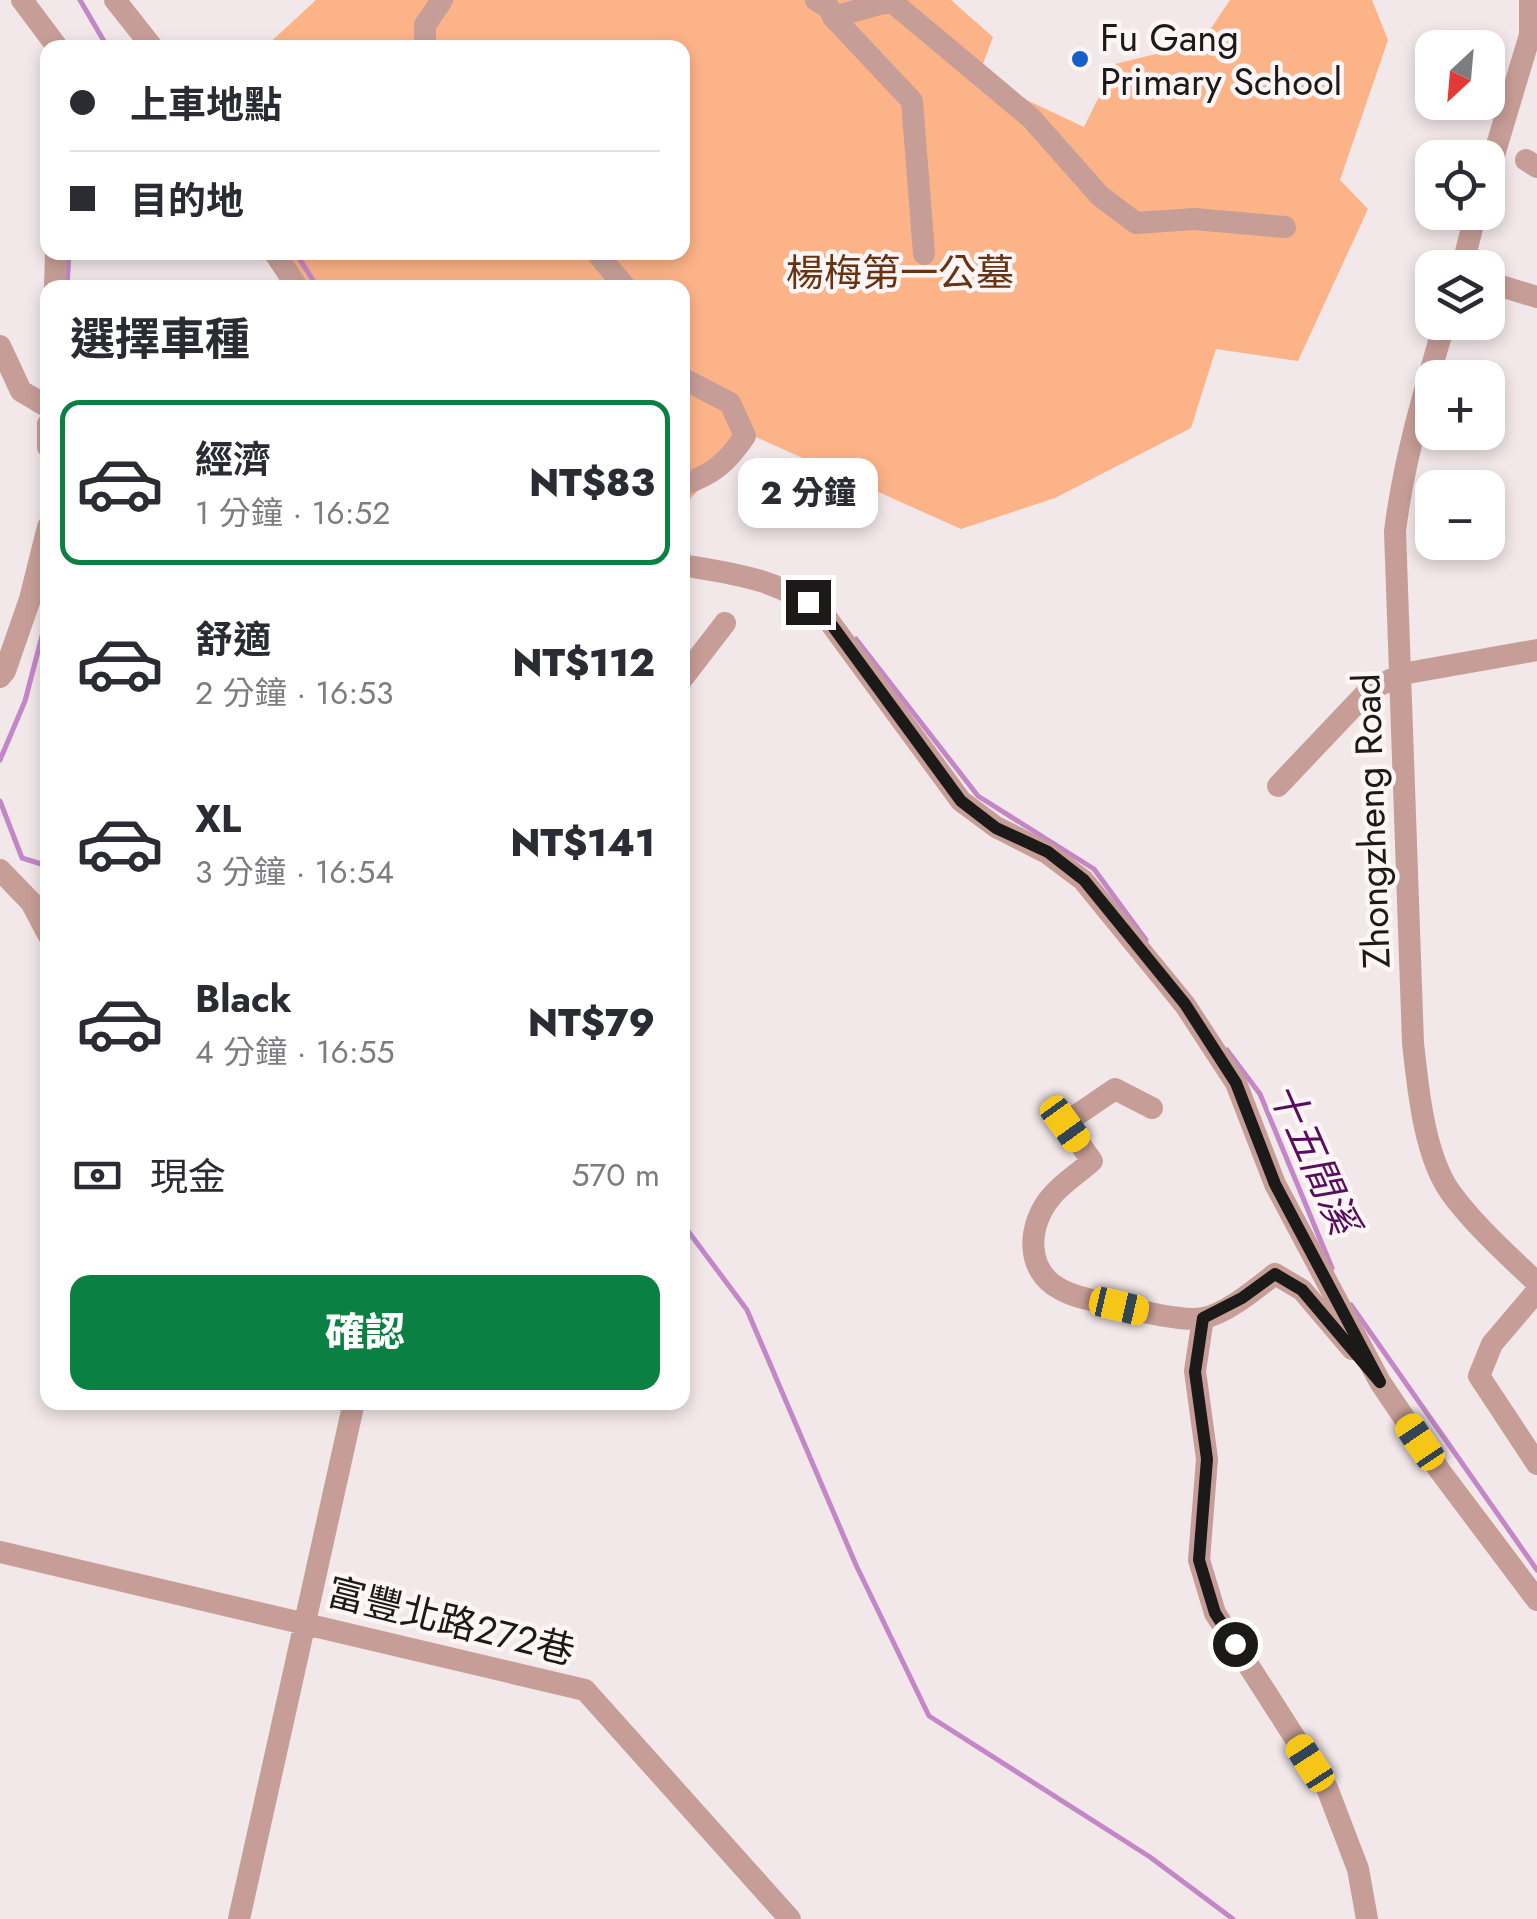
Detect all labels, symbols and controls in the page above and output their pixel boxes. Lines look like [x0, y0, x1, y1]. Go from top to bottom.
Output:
place label: Fu Gang Primary School [1100, 10, 1342, 109]
north arrow [1415, 30, 1505, 120]
map controls [1415, 30, 1505, 560]
marker: Fu Gang Primary School [1069, 48, 1091, 70]
text: 上車地點 [130, 77, 282, 132]
button: locate [1415, 140, 1505, 230]
text: 目的地 [130, 173, 244, 228]
park label: 楊梅第一公墓 [786, 245, 1014, 300]
button: layers [1415, 250, 1505, 340]
text: 選擇車種 [70, 307, 250, 372]
button: + [1415, 360, 1505, 450]
text: 經濟 [195, 432, 271, 487]
icon: car [75, 438, 165, 528]
text: NT$83 [529, 455, 655, 510]
callout: 2 分鐘 [738, 457, 878, 527]
text: 2 分鐘 [760, 470, 856, 516]
button: − [1415, 470, 1505, 560]
text: 1 分鐘 · 16:52 [195, 490, 391, 536]
route end [786, 580, 831, 625]
text: 舒適 [195, 612, 271, 667]
icon: car [75, 618, 165, 708]
text: NT$112 [512, 635, 655, 690]
text: 2 分鐘 · 16:53 [195, 670, 394, 716]
street label: Zhongzheng Road [1338, 673, 1404, 969]
text: XL [195, 791, 241, 846]
icon: car [75, 798, 165, 888]
text: NT$141 [510, 815, 655, 870]
text: 3 分鐘 · 16:54 [195, 849, 394, 895]
text: Black [195, 971, 292, 1026]
icon: car [75, 978, 165, 1068]
text: NT$79 [528, 995, 655, 1050]
text: 4 分鐘 · 16:55 [195, 1029, 395, 1075]
water label: 十五間溪 [1255, 1073, 1375, 1247]
car [1035, 1091, 1095, 1157]
icon: cash [70, 1148, 125, 1203]
text: 現金 [150, 1149, 226, 1204]
text: 570 m [571, 1152, 660, 1198]
button: 確認 [70, 1275, 660, 1390]
car [1086, 1285, 1152, 1327]
car [1391, 1409, 1449, 1475]
street label: 富豐北路272巷 [322, 1564, 580, 1678]
route start [1213, 1622, 1258, 1667]
car [1281, 1730, 1339, 1796]

